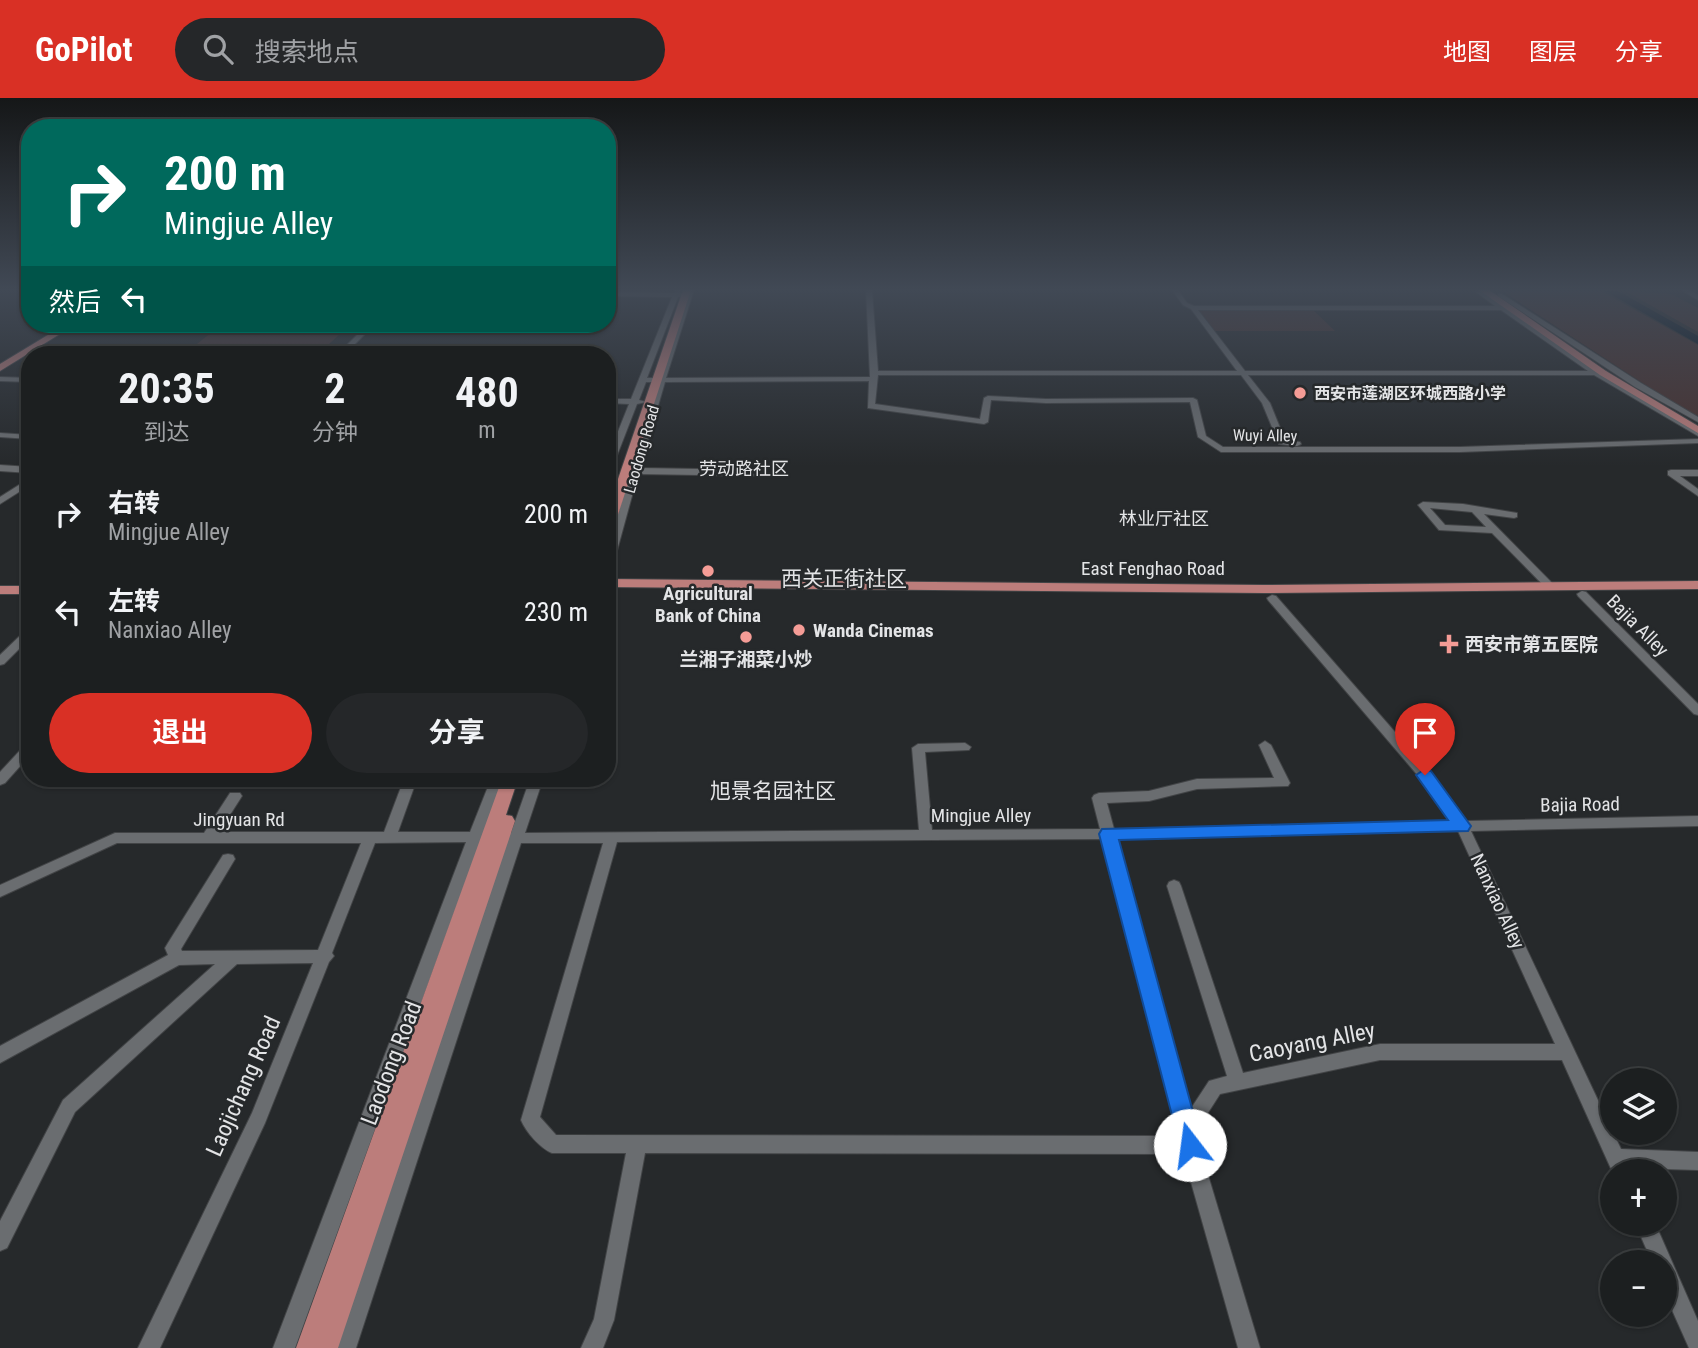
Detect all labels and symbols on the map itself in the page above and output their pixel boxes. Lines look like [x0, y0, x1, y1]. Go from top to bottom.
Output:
place label: 西安市莲湖区环城西路小学 [1314, 384, 1506, 403]
marker: 西安市莲湖区环城西路小学 [1292, 385, 1308, 401]
street label: Laodong Road [620, 403, 663, 495]
street label: Wuyi Alley [1233, 425, 1298, 446]
district label: 劳动路社区 [699, 458, 789, 479]
district label: 林业厅社区 [1119, 508, 1209, 529]
street label: East Fenghao Road [1081, 557, 1225, 580]
marker: Agricultural Bank of China [700, 563, 716, 579]
district label: 西关正街社区 [781, 567, 907, 591]
place label: Agricultural Bank of China [655, 582, 761, 627]
street label: Bajia Alley [1602, 590, 1673, 661]
place label: Wanda Cinemas [813, 619, 934, 642]
marker: Wanda Cinemas [791, 622, 807, 638]
marker: 兰湘子湘菜小炒 [738, 629, 754, 645]
place label: 西安市第五医院 [1465, 633, 1598, 656]
marker: 西安市第五医院 [1439, 634, 1459, 654]
place label: 兰湘子湘菜小炒 [679, 648, 813, 671]
pin [1395, 703, 1455, 775]
district label: 旭景名园社区 [710, 779, 836, 803]
street label: Bajia Road [1540, 792, 1620, 817]
street label: Mingjue Alley [931, 804, 1031, 827]
street label: Jingyuan Rd [193, 808, 285, 831]
street label: Nanxiao Alley [1466, 850, 1530, 952]
street label: Laodong Road [355, 997, 427, 1129]
street label: Laojichang Road [200, 1012, 286, 1160]
street label: Caoyang Alley [1247, 1017, 1378, 1068]
position arrow [1153, 1108, 1227, 1182]

